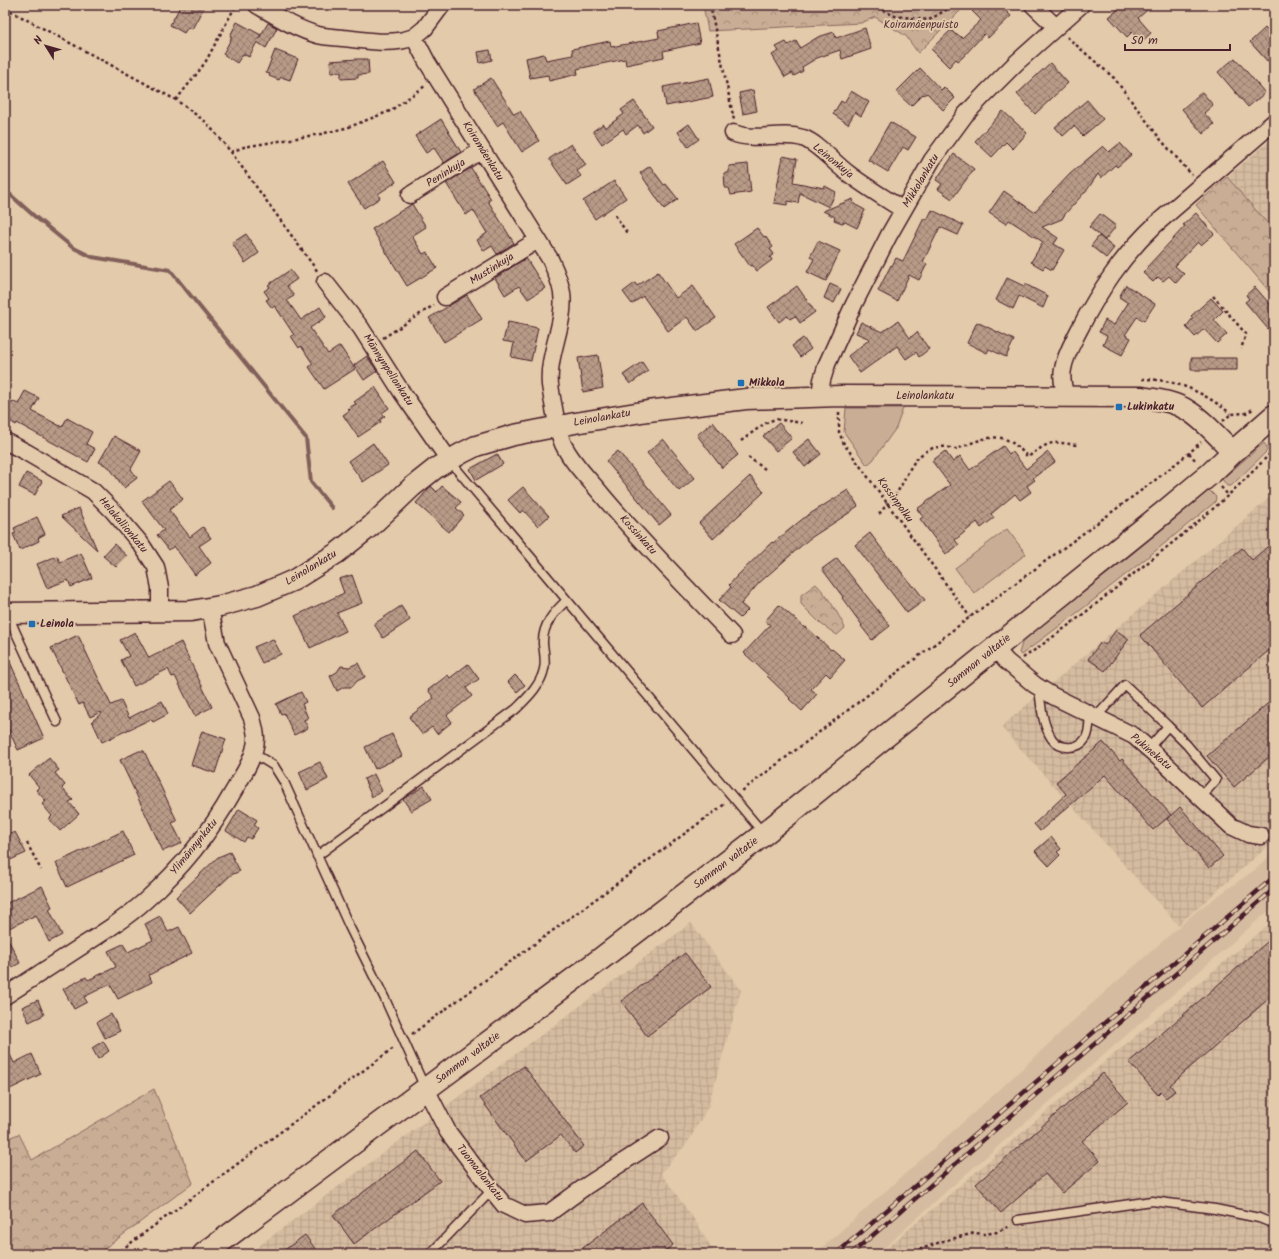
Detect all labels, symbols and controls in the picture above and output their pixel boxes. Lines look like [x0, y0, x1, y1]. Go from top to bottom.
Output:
park label: Koiramäenpuisto [884, 16, 958, 34]
north arrow [26, 26, 66, 66]
scale bar [1125, 26, 1230, 52]
text: 50 m [1131, 31, 1158, 50]
text: N [30, 32, 48, 49]
street label: Koiramäenkatu [457, 118, 509, 185]
street label: Leinonkuja [808, 139, 858, 183]
street label: Mikkolankatu [898, 150, 945, 211]
street label: Peninkuja [423, 154, 469, 192]
street label: Mustinkuja [466, 248, 518, 290]
street label: Männynpellonkatu [358, 330, 419, 410]
place label: Mikkola [749, 374, 785, 392]
marker: Mikkola [736, 378, 746, 388]
street label: Leinolankatu [896, 387, 955, 405]
place label: Lukinkatu [1127, 398, 1175, 416]
marker: Lukinkatu [1114, 402, 1124, 412]
street label: Leinolankatu [572, 404, 633, 432]
street label: Kossinpolku [872, 473, 918, 527]
street label: Helakallionkatu [94, 493, 153, 558]
street label: Kossinkatu [615, 511, 662, 560]
street label: Leinolankatu [282, 545, 341, 591]
place label: Leinola [40, 615, 74, 633]
marker: Leinola [27, 619, 37, 629]
street label: Sammon valtatie [943, 630, 1015, 692]
street label: Pukinekatu [1126, 729, 1176, 775]
street label: Ylimännynkatu [166, 814, 223, 879]
street label: Sammon valtatie [690, 832, 762, 894]
street label: Sammon valtatie [432, 1027, 504, 1089]
street label: Tuomaalankatu [452, 1140, 509, 1206]

